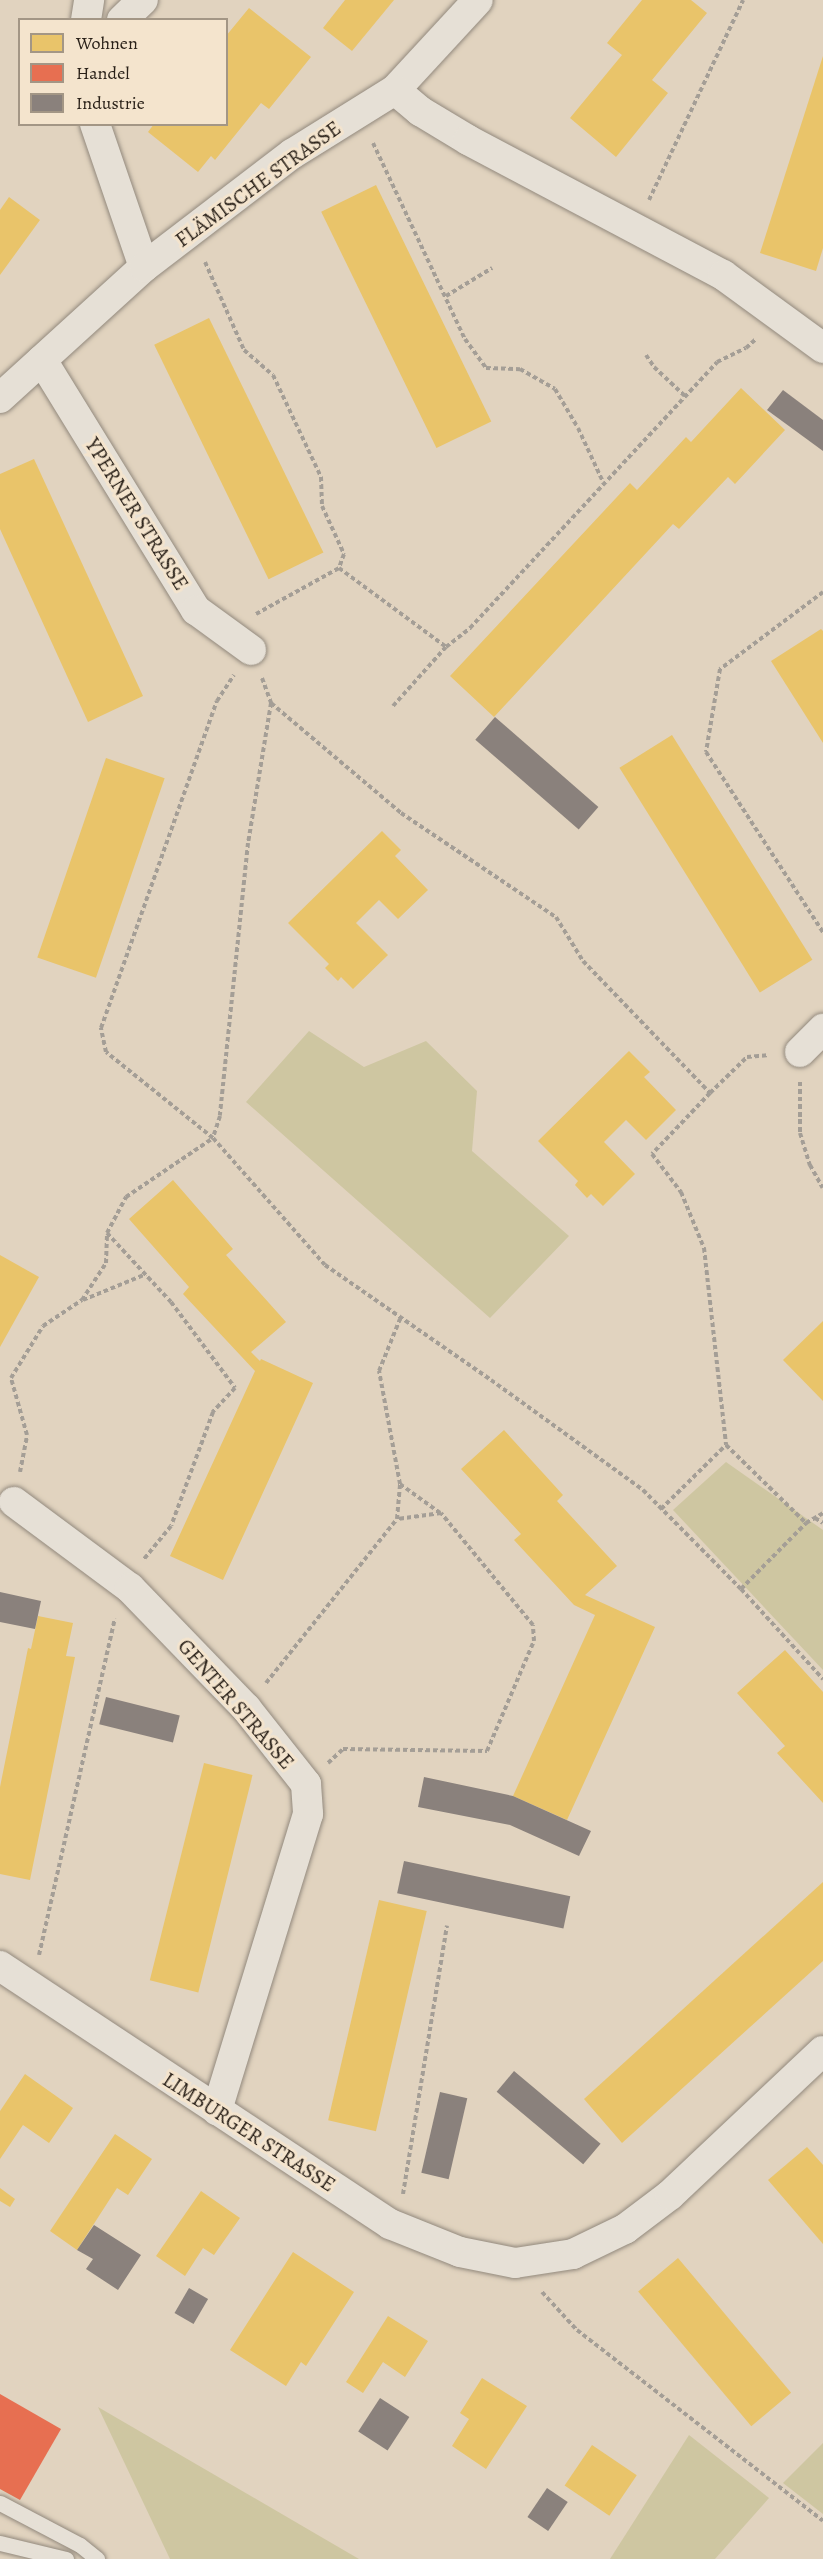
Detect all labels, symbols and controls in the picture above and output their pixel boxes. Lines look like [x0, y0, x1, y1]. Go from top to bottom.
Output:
legend [18, 18, 228, 126]
text: Wohnen [76, 31, 138, 55]
text: Handel [76, 61, 130, 85]
text: Industrie [76, 91, 145, 115]
street label: FLÄMISCHE STRASSE [170, 115, 346, 253]
street label: YPERNER STRASSE [80, 433, 194, 595]
street label: GENTER STRASSE [173, 1634, 299, 1774]
street label: LIMBURGER STRASSE [158, 2067, 340, 2197]

